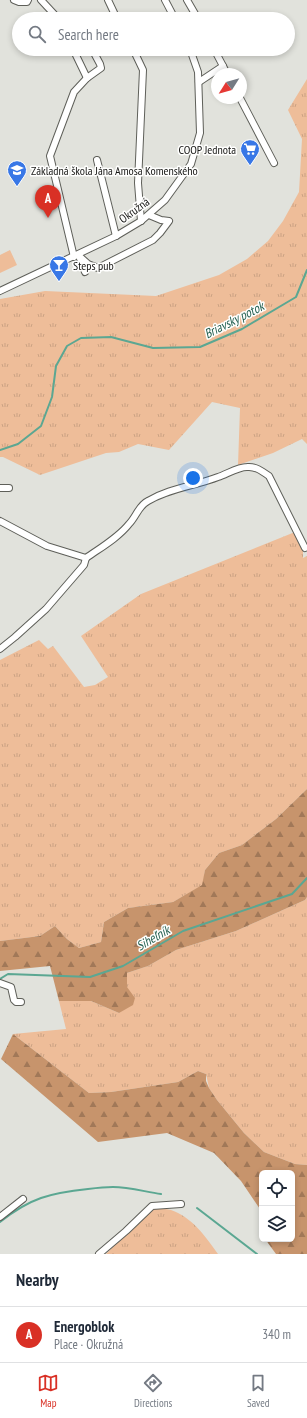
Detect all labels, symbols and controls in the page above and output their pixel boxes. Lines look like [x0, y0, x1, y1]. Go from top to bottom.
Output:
search box [12, 12, 295, 56]
icon: search [26, 23, 48, 45]
text: Search here [58, 25, 119, 44]
north arrow [211, 68, 247, 104]
supermarket icon: COOP Jednota [239, 138, 261, 166]
place label: COOP Jednota [178, 142, 236, 157]
school or university icon: Základná škola Jána Amosa Komenského [6, 159, 28, 187]
place label: Základná škola Jána Amosa Komenského [31, 163, 198, 178]
pin: A [35, 185, 61, 218]
street label: Okružná [116, 194, 152, 226]
bar icon: Steps pub [48, 254, 70, 282]
place label: Steps pub [73, 258, 114, 273]
water label: Briavsky potok [201, 297, 268, 342]
your location [183, 468, 203, 488]
water label: Siheľník [133, 921, 175, 954]
map controls [259, 1170, 295, 1242]
button: locate [259, 1170, 295, 1206]
button: layers [259, 1206, 295, 1242]
text: Nearby [16, 1269, 59, 1291]
text: Energoblok [54, 1317, 114, 1336]
text: A [26, 1326, 32, 1343]
text: 340 m [262, 1326, 291, 1343]
text: Place · Okružná [54, 1336, 123, 1353]
tab: Map [37, 1372, 59, 1410]
tab: Directions [134, 1372, 172, 1410]
tab: Saved [247, 1372, 270, 1410]

